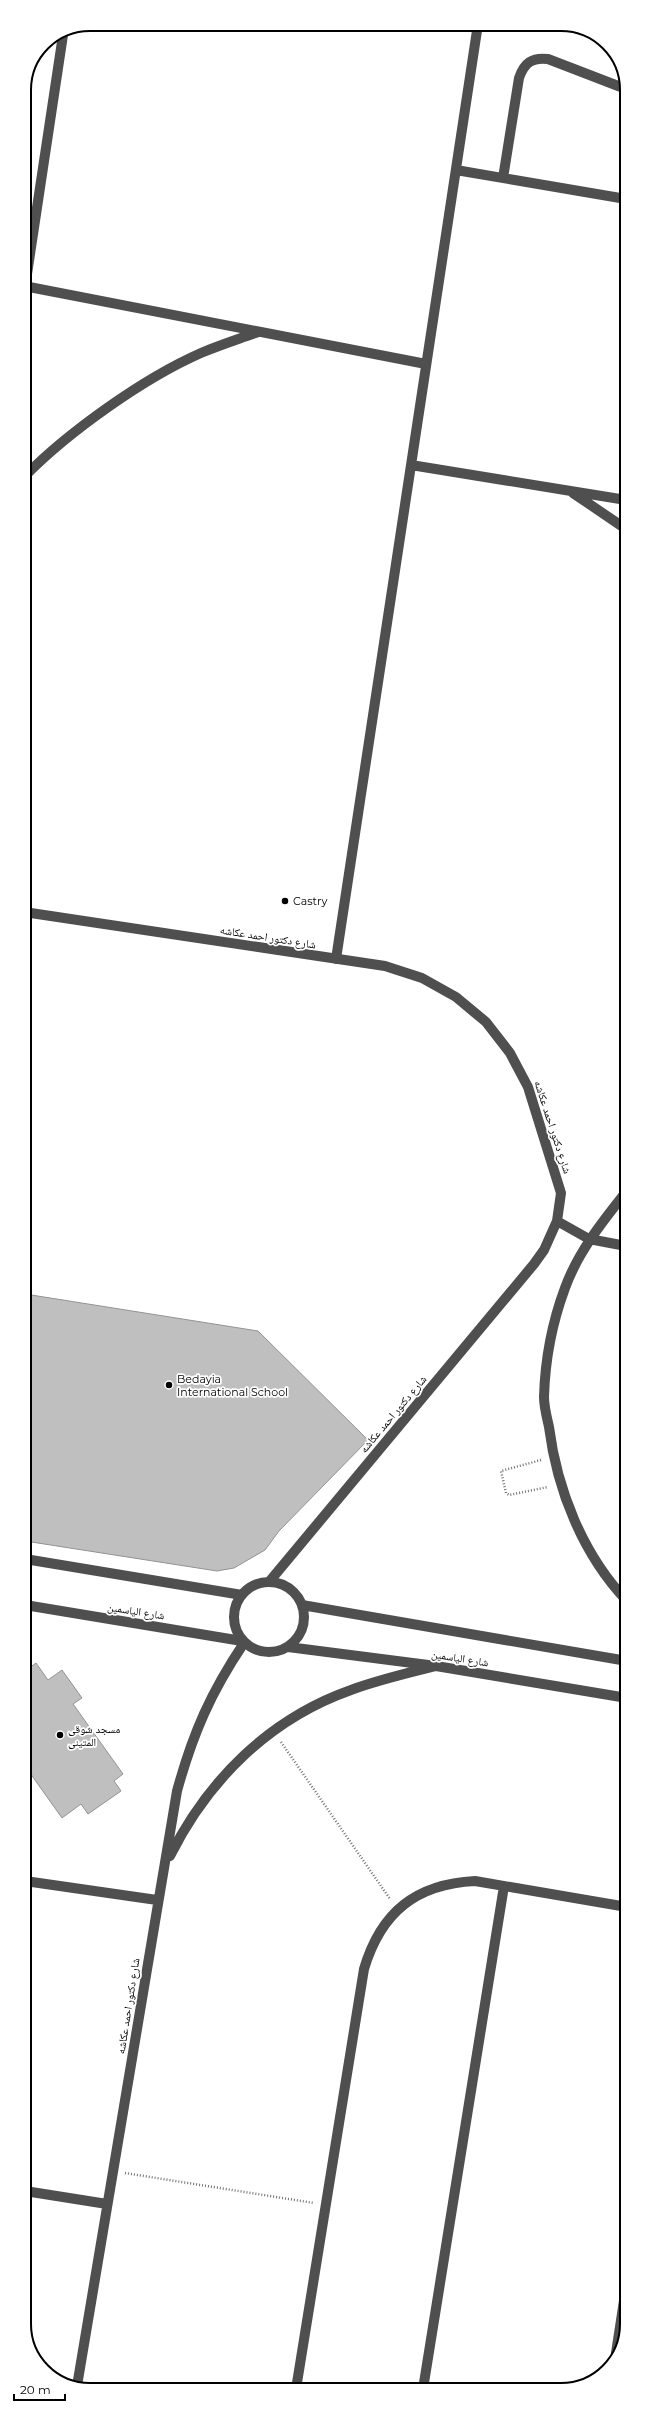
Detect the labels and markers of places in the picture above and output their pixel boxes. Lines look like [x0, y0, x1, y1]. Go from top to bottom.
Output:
place label: Castry [293, 894, 327, 908]
marker: Castry [280, 896, 290, 906]
place label: Bedayia International School [177, 1372, 288, 1399]
marker: Bedayia International School [164, 1380, 174, 1390]
place label: مسجد شوقى المتينى [68, 1722, 120, 1749]
marker: مسجد شوقى المتينى [55, 1730, 65, 1740]

